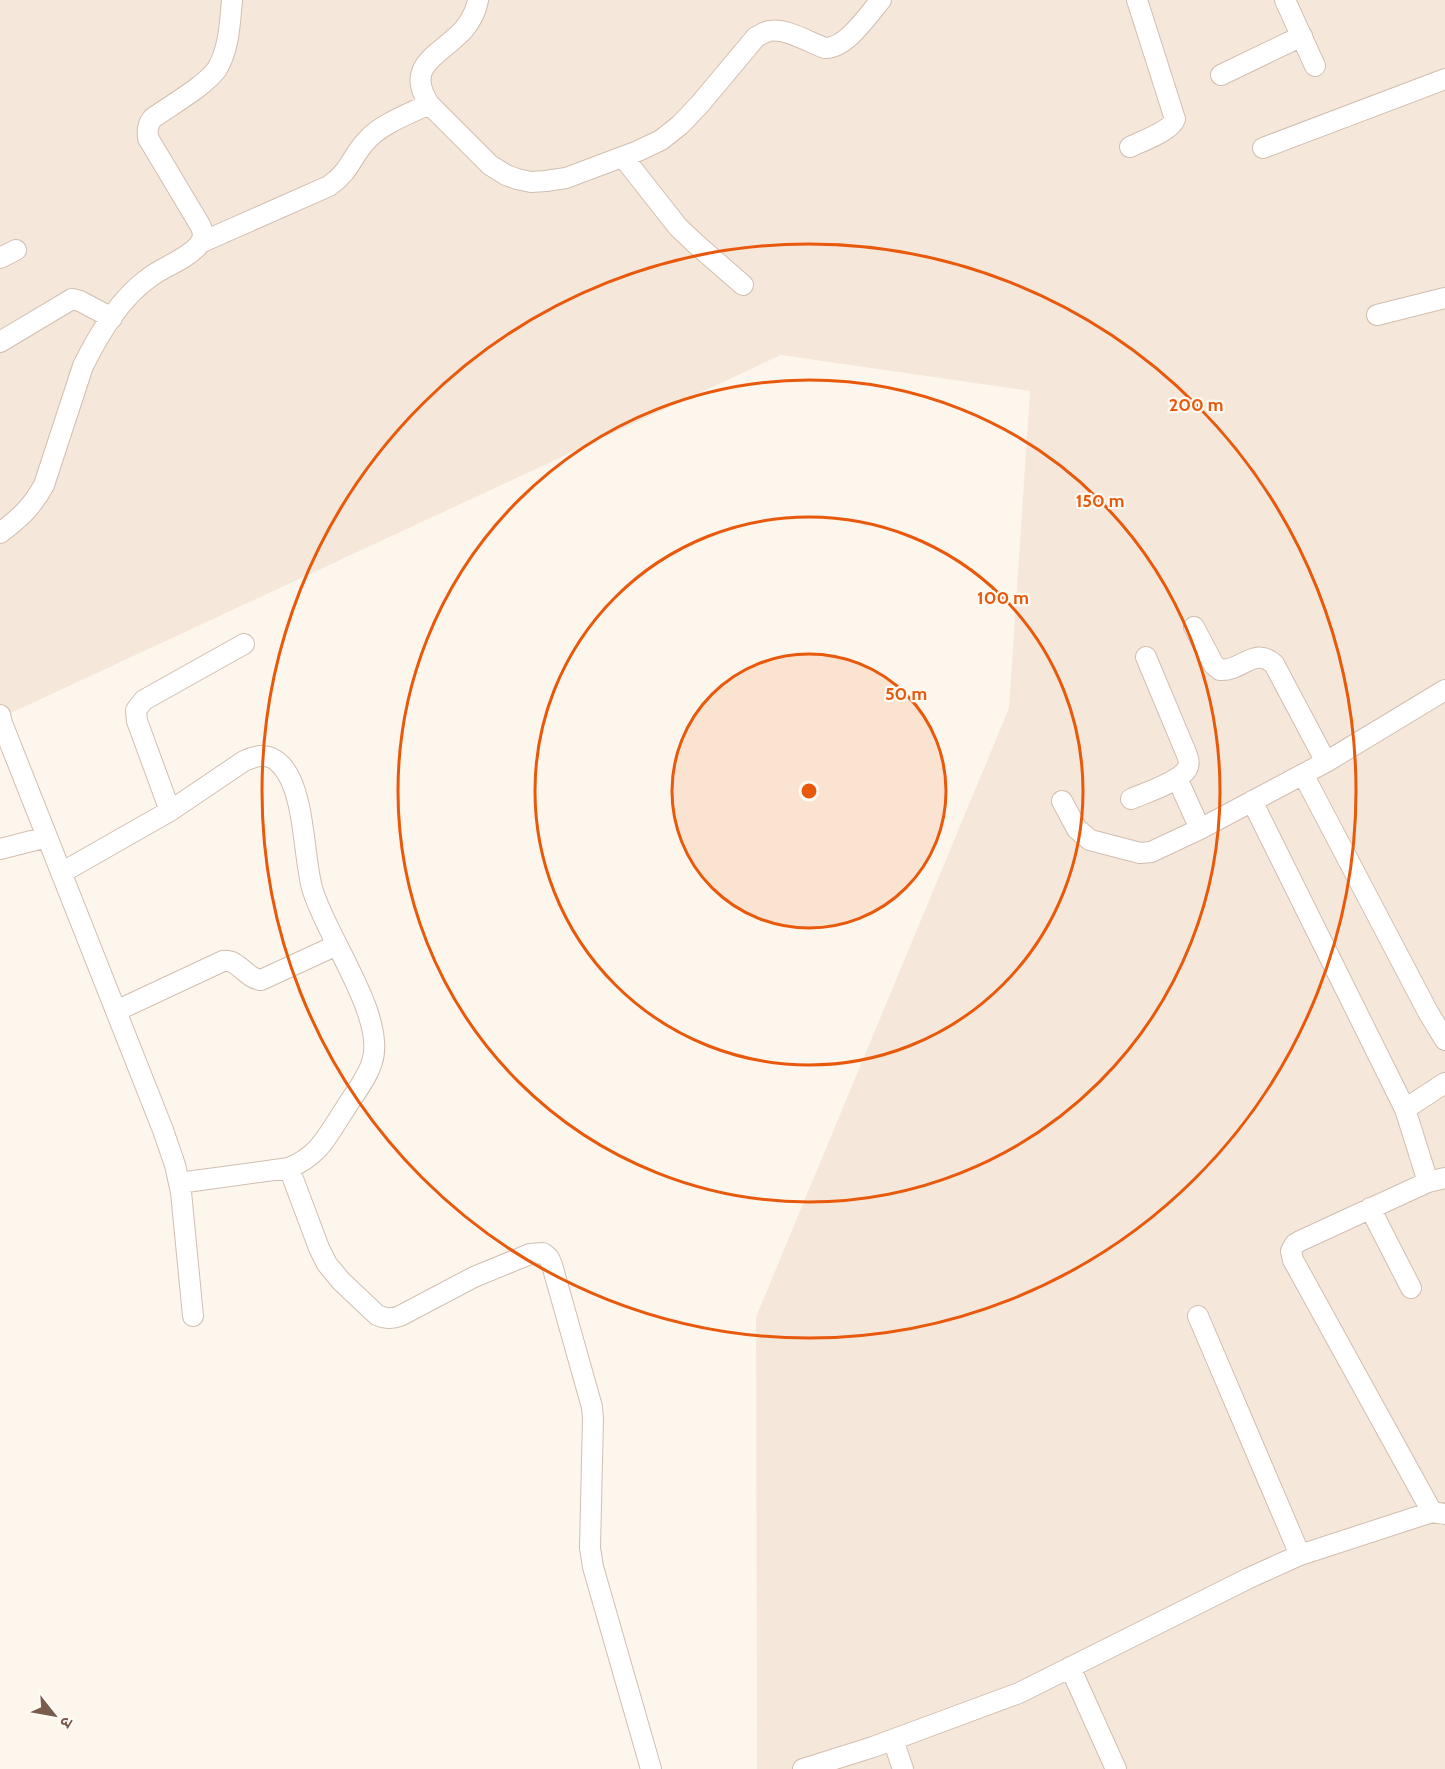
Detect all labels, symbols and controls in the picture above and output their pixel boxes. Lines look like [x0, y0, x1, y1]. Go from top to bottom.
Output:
text: 200 m [1169, 394, 1223, 416]
text: 150 m [1076, 490, 1124, 512]
text: 100 m [977, 587, 1029, 609]
text: 50 m [885, 683, 927, 705]
centre of rings [799, 781, 819, 801]
north arrow [24, 1685, 84, 1745]
text: उ [56, 1714, 77, 1732]

